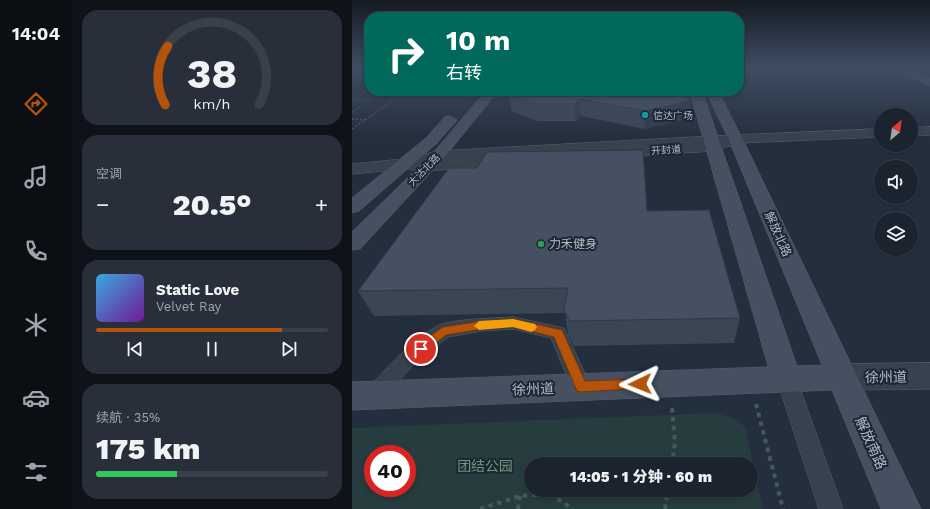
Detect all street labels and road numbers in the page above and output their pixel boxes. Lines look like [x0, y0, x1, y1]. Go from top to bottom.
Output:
street label: 开封道 [651, 143, 681, 157]
street label: 大沽北路 [406, 152, 442, 188]
street label: 解放北路 [762, 209, 794, 259]
street label: 徐州道 [865, 369, 907, 385]
street label: 徐州道 [512, 380, 554, 398]
street label: 解放南路 [852, 414, 890, 472]

